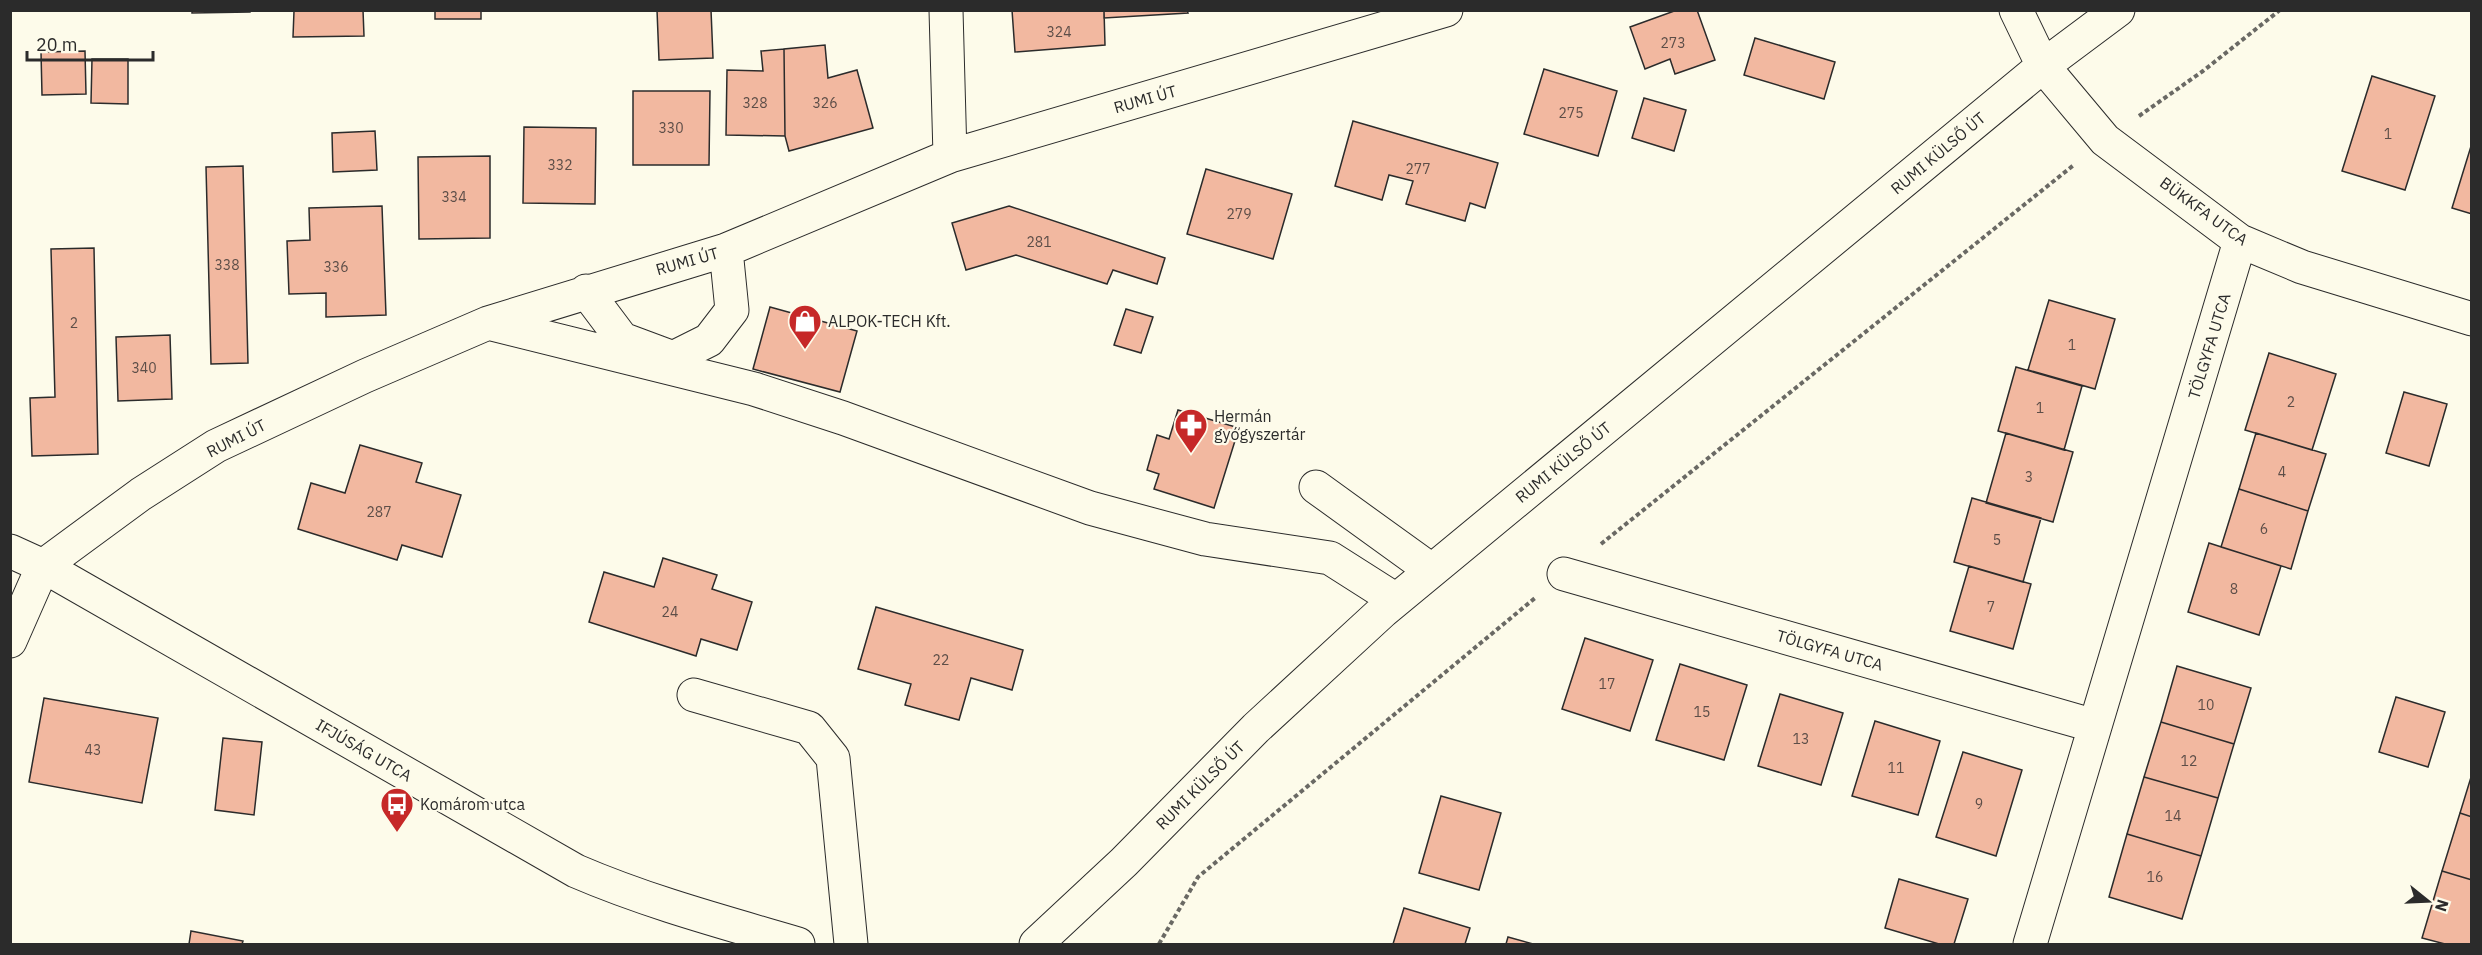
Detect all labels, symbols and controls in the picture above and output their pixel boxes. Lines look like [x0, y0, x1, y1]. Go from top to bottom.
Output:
house number: 324 [1046, 23, 1072, 41]
scale bar [27, 24, 153, 62]
text: 20 m [36, 33, 78, 56]
house number: 273 [1660, 34, 1686, 52]
street label: RUMI ÚT [1111, 80, 1179, 117]
house number: 328 [742, 94, 768, 112]
house number: 326 [812, 94, 838, 112]
house number: 275 [1558, 104, 1584, 122]
street label: RUMI KÜLSŐ ÚT [1886, 107, 1989, 198]
house number: 330 [658, 119, 684, 137]
house number: 1 [2384, 125, 2392, 143]
house number: 332 [547, 156, 573, 174]
house number: 277 [1405, 160, 1431, 178]
street label: BÜKKFA UTCA [2156, 172, 2252, 250]
house number: 334 [441, 188, 467, 206]
house number: 279 [1226, 205, 1252, 223]
house number: 281 [1026, 233, 1052, 251]
street label: RUMI ÚT [653, 242, 721, 279]
house number: 338 [214, 256, 240, 274]
house number: 336 [323, 258, 349, 276]
street label: TÖLGYFA UTCA [2183, 291, 2235, 401]
shop icon: ALPOK-TECH Kft. [787, 303, 823, 350]
place label: ALPOK-TECH Kft. [828, 311, 951, 331]
house number: 2 [70, 314, 78, 332]
house number: 1 [2068, 336, 2076, 354]
house number: 340 [131, 359, 157, 377]
house number: 2 [2287, 393, 2295, 411]
house number: 1 [2036, 399, 2044, 417]
place label: Hermán gyógyszertár [1214, 406, 1306, 444]
pharmacy icon: Hermán gyógyszertár [1173, 407, 1209, 454]
street label: RUMI ÚT [202, 414, 269, 461]
street label: RUMI KÜLSŐ ÚT [1510, 416, 1615, 507]
house number: 4 [2278, 463, 2286, 481]
house number: 3 [2025, 468, 2033, 486]
house number: 287 [366, 503, 392, 521]
house number: 6 [2260, 520, 2268, 538]
house number: 5 [1993, 531, 2001, 549]
house number: 8 [2230, 580, 2238, 598]
house number: 7 [1987, 598, 1995, 616]
house number: 24 [662, 603, 678, 621]
street label: TÖLGYFA UTCA [1774, 625, 1886, 675]
house number: 22 [933, 651, 949, 669]
house number: 17 [1599, 675, 1615, 693]
house number: 10 [2198, 696, 2214, 714]
house number: 15 [1694, 703, 1710, 721]
street label: IFJÚSÁG UTCA [312, 714, 416, 786]
house number: 13 [1793, 730, 1809, 748]
street label: RUMI KÜLSŐ ÚT [1151, 736, 1249, 834]
house number: 43 [85, 741, 101, 759]
house number: 12 [2181, 752, 2197, 770]
house number: 11 [1888, 759, 1904, 777]
bus stop icon: Komárom utca [379, 786, 415, 833]
place label: Komárom utca [420, 794, 525, 814]
house number: 9 [1975, 795, 1983, 813]
house number: 14 [2165, 807, 2181, 825]
house number: 16 [2147, 868, 2163, 886]
north arrow [2398, 871, 2458, 931]
text: N [2431, 897, 2454, 914]

